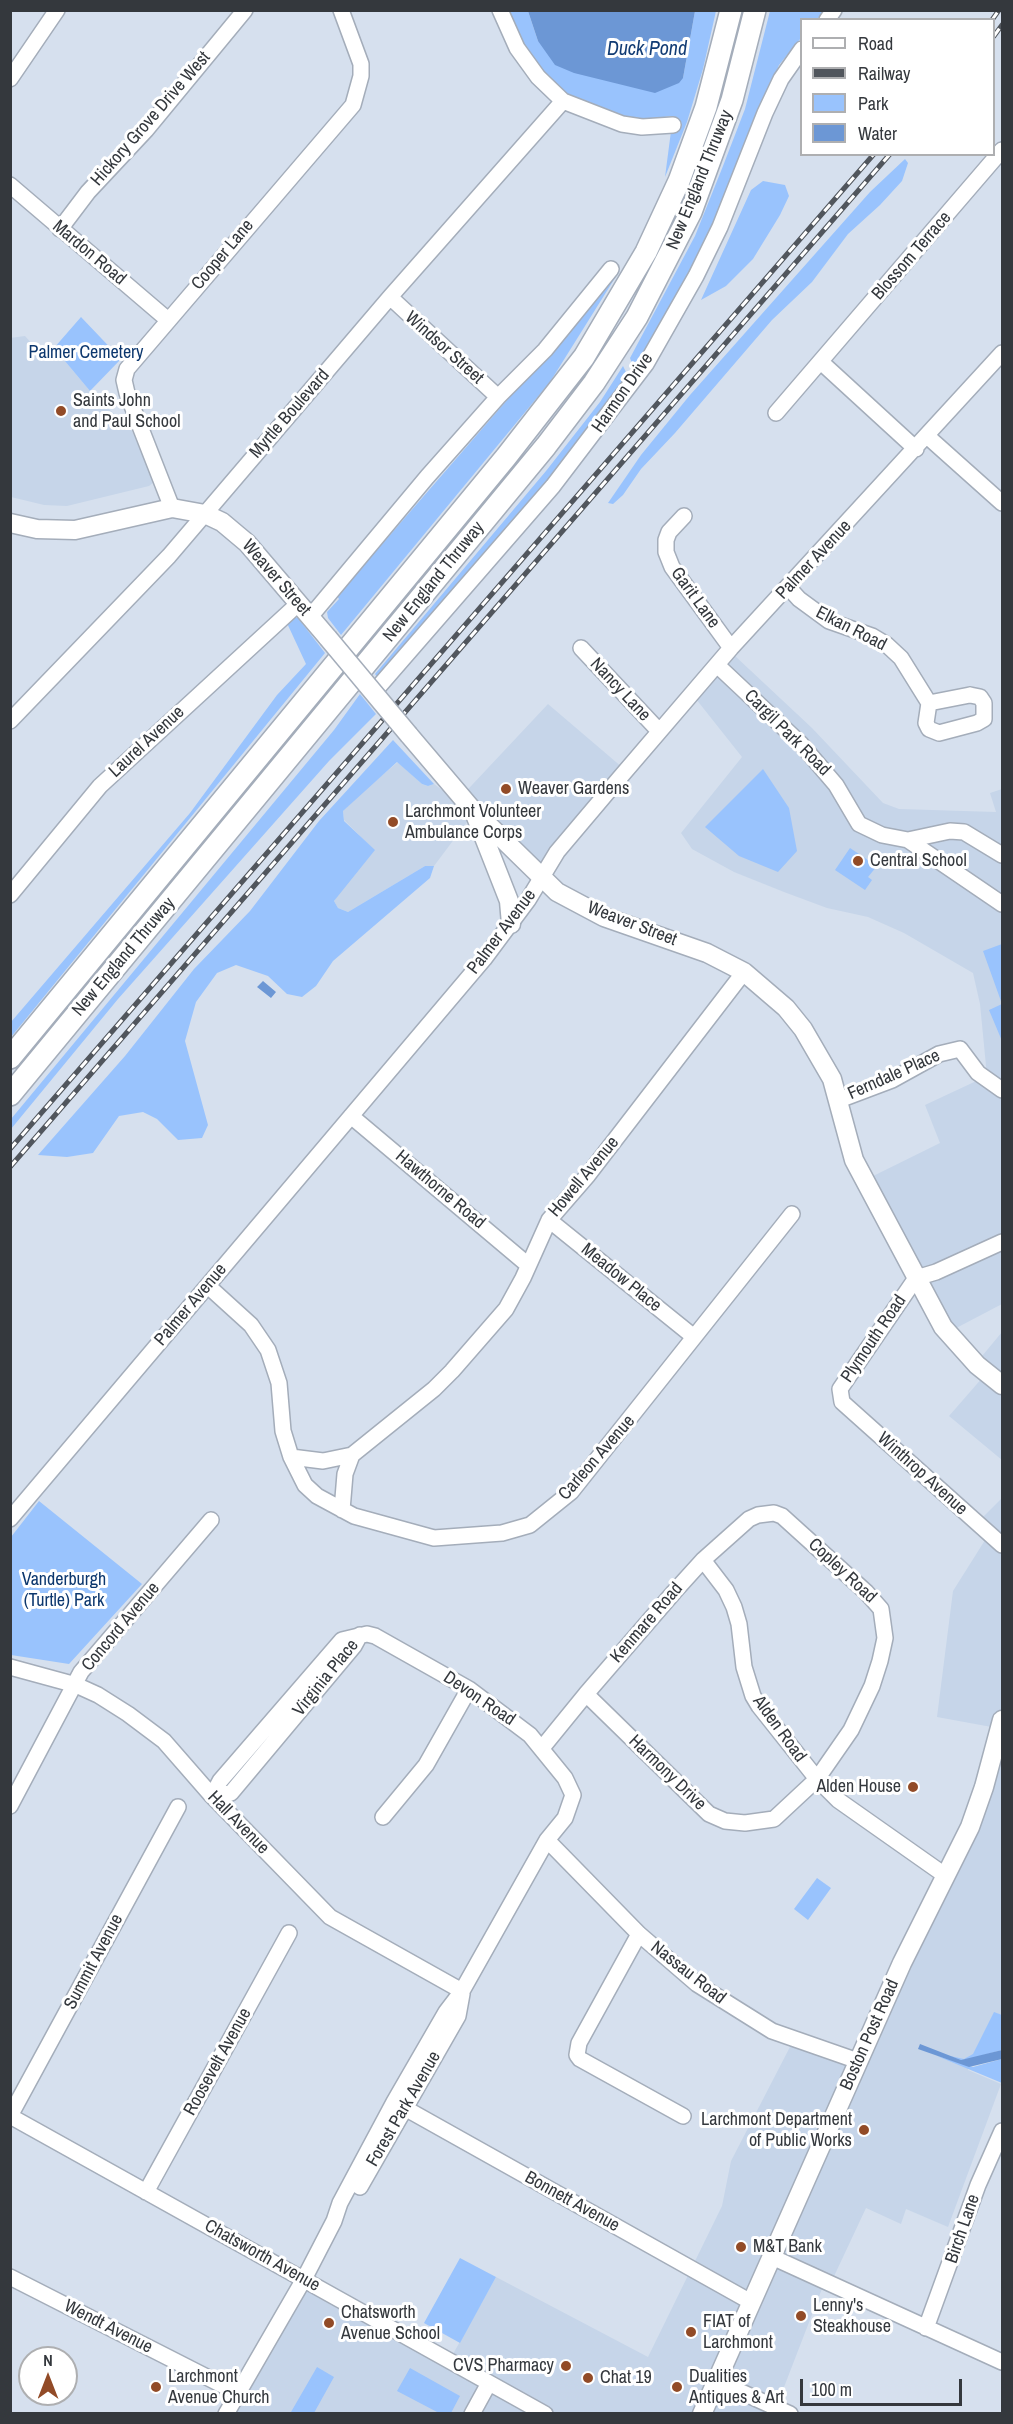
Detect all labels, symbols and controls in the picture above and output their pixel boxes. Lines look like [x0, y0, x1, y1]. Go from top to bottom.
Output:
legend [800, 18, 995, 156]
text: Road [858, 31, 893, 56]
water label: Duck Pond [607, 38, 687, 62]
street label: Hickory Grove Drive West [87, 47, 215, 191]
text: Railway [858, 61, 911, 86]
text: Park [858, 91, 888, 116]
street label: New England Thruway [662, 107, 738, 253]
text: Water [858, 121, 897, 146]
street label: Blossom Terrace [868, 207, 956, 305]
street label: Cooper Lane [187, 215, 259, 295]
street label: Mardon Road [48, 216, 130, 290]
street label: Windsor Street [400, 307, 488, 389]
park label: Palmer Cemetery [29, 342, 143, 364]
street label: Harmon Drive [588, 349, 658, 437]
street label: Myrtle Boulevard [246, 365, 334, 463]
place label: Saints John and Paul School [73, 390, 180, 432]
marker: Saints John and Paul School [54, 404, 68, 418]
street label: Palmer Avenue [772, 516, 856, 604]
street label: New England Thruway [379, 518, 489, 646]
street label: Weaver Street [237, 535, 315, 621]
street label: Garit Lane [666, 563, 724, 633]
street label: Elkan Road [812, 602, 890, 656]
street label: Nancy Lane [585, 654, 655, 726]
street label: Cargil Park Road [739, 685, 835, 781]
street label: Laurel Avenue [105, 702, 189, 782]
place label: Weaver Gardens [518, 778, 629, 800]
marker: Weaver Gardens [499, 782, 513, 796]
place label: Larchmont Volunteer Ambulance Corps [405, 801, 541, 844]
marker: Larchmont Volunteer Ambulance Corps [386, 815, 400, 829]
place label: Central School [870, 850, 967, 872]
marker: Central School [851, 854, 865, 868]
street label: Palmer Avenue [463, 885, 541, 979]
street label: New England Thruway [68, 893, 180, 1021]
street label: Weaver Street [584, 897, 680, 951]
street label: Ferndale Place [845, 1045, 943, 1105]
street label: Howell Avenue [544, 1132, 624, 1222]
street label: Hawthorne Road [391, 1146, 489, 1234]
street label: Meadow Place [577, 1239, 665, 1317]
street label: Palmer Avenue [150, 1260, 232, 1350]
street label: Plymouth Road [837, 1291, 911, 1387]
street label: Carleon Avenue [554, 1411, 640, 1505]
street label: Winthrop Avenue [872, 1428, 972, 1520]
street label: Copley Road [803, 1534, 881, 1608]
park label: Vanderburgh (Turtle) Park [22, 1569, 106, 1612]
street label: Concord Avenue [77, 1578, 165, 1676]
street label: Kenmare Road [606, 1578, 688, 1668]
street label: Virginia Place [289, 1635, 363, 1721]
street label: Devon Road [439, 1667, 519, 1731]
street label: Alden Road [748, 1691, 810, 1767]
street label: Harmony Drive [624, 1731, 710, 1815]
place label: Alden House [816, 1776, 901, 1798]
marker: Alden House [906, 1780, 920, 1794]
street label: Hall Avenue [203, 1787, 273, 1859]
street label: Summit Avenue [60, 1911, 128, 2013]
street label: Nassau Road [646, 1937, 730, 2009]
street label: Boston Post Road [836, 1976, 904, 2094]
street label: Roosevelt Avenue [180, 2004, 256, 2120]
street label: Forest Park Avenue [362, 2048, 446, 2170]
place label: Larchmont Department of Public Works [701, 2109, 852, 2152]
marker: Larchmont Department of Public Works [857, 2123, 871, 2137]
street label: Bonnett Avenue [521, 2167, 623, 2237]
street label: Birch Lane [941, 2192, 985, 2266]
street label: Chatsworth Avenue [201, 2215, 323, 2297]
place label: M&T Bank [753, 2236, 822, 2258]
marker: M&T Bank [734, 2240, 748, 2254]
place label: Lenny's Steakhouse [813, 2295, 891, 2338]
street label: Wendt Avenue [60, 2296, 156, 2358]
place label: Chatsworth Avenue School [341, 2302, 440, 2344]
marker: Lenny's Steakhouse [794, 2309, 808, 2323]
place label: FIAT of Larchmont [703, 2311, 773, 2354]
marker: Chatsworth Avenue School [322, 2316, 336, 2330]
marker: FIAT of Larchmont [684, 2325, 698, 2339]
north arrow [18, 2346, 78, 2406]
text: N [43, 2349, 53, 2371]
place label: CVS Pharmacy [453, 2355, 554, 2377]
marker: CVS Pharmacy [559, 2359, 573, 2373]
place label: Larchmont Avenue Church [168, 2366, 269, 2408]
place label: Dualities Antiques & Art [689, 2366, 784, 2408]
place label: Chat 19 [600, 2367, 652, 2389]
scale bar [803, 2367, 965, 2405]
marker: Chat 19 [581, 2371, 595, 2385]
text: 100 m [811, 2377, 852, 2402]
marker: Larchmont Avenue Church [149, 2380, 163, 2394]
marker: Dualities Antiques & Art [670, 2380, 684, 2394]

